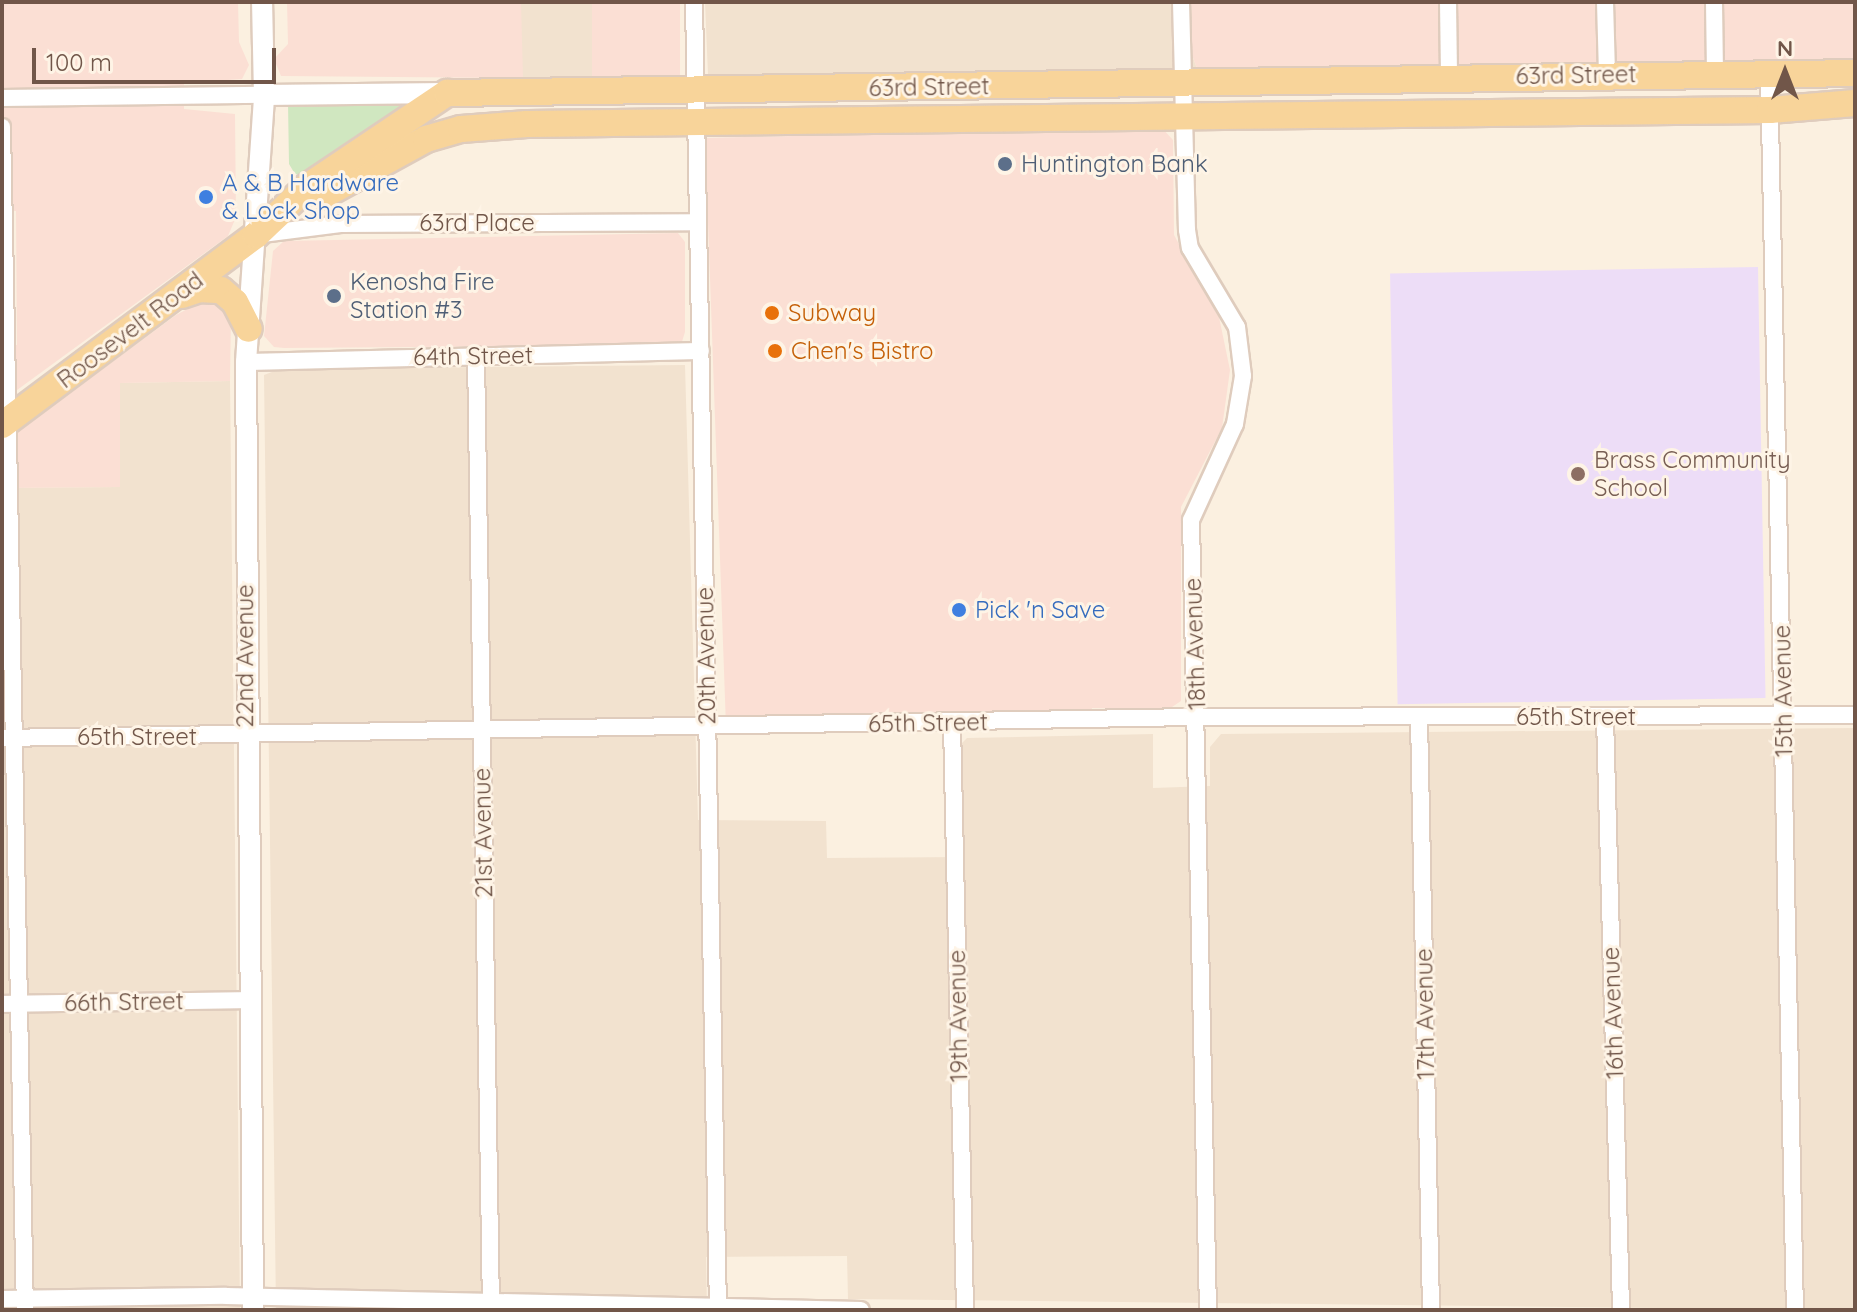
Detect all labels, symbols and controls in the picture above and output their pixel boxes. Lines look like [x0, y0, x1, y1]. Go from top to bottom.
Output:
scale bar [36, 32, 280, 82]
north arrow [1745, 32, 1825, 112]
text: N [1777, 34, 1793, 62]
text: 100 m [46, 47, 112, 77]
street label: 63rd Street [1515, 60, 1637, 90]
street label: 63rd Street [868, 72, 990, 102]
place label: Huntington Bank [1021, 150, 1208, 178]
marker: Huntington Bank [996, 155, 1014, 173]
place label: A & B Hardware & Lock Shop [222, 169, 399, 225]
marker: A & B Hardware & Lock Shop [197, 188, 215, 206]
street label: 63rd Place [419, 209, 535, 237]
street label: Roosevelt Road [51, 266, 209, 394]
place label: Kenosha Fire Station #3 [350, 268, 495, 324]
marker: Kenosha Fire Station #3 [325, 287, 343, 305]
place label: Subway [788, 299, 876, 327]
marker: Subway [763, 304, 781, 322]
place label: Chen's Bistro [791, 337, 934, 365]
street label: 64th Street [413, 341, 533, 371]
marker: Chen's Bistro [766, 342, 784, 360]
place label: Brass Community School [1594, 446, 1791, 502]
marker: Brass Community School [1569, 465, 1587, 483]
street label: 18th Avenue [1178, 577, 1212, 711]
street label: 22nd Avenue [231, 584, 259, 728]
street label: 20th Avenue [690, 587, 722, 725]
place label: Pick 'n Save [975, 596, 1105, 624]
marker: Pick 'n Save [950, 601, 968, 619]
street label: 15th Avenue [1767, 625, 1799, 757]
street label: 65th Street [1516, 703, 1636, 731]
street label: 65th Street [868, 708, 988, 738]
street label: 65th Street [77, 723, 197, 751]
street label: 21st Avenue [467, 768, 499, 898]
street label: 16th Avenue [1596, 946, 1630, 1080]
street label: 17th Avenue [1409, 948, 1441, 1080]
street label: 19th Avenue [942, 949, 974, 1083]
street label: 66th Street [64, 987, 184, 1017]

